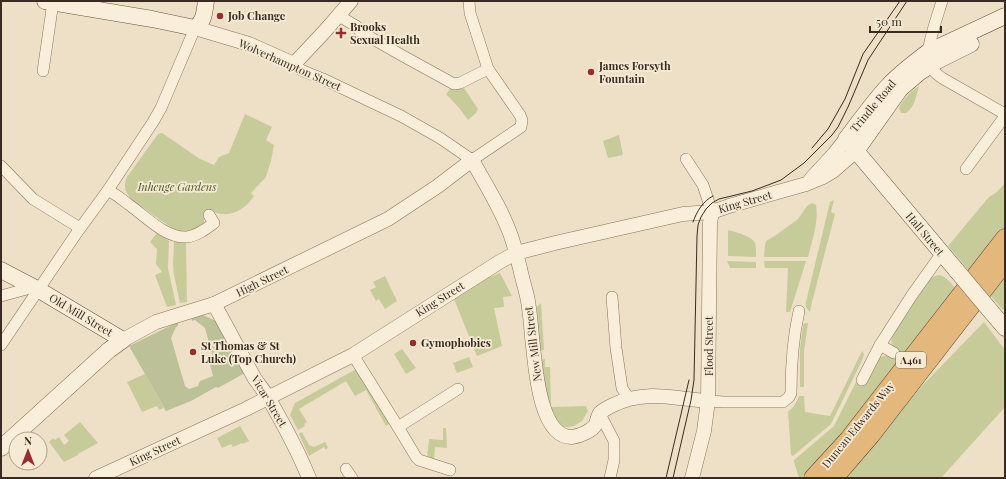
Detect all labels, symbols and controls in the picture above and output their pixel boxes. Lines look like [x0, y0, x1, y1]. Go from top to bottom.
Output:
place label: Job Change [227, 8, 286, 23]
scale bar [870, 8, 941, 34]
marker: Job Change [215, 11, 225, 21]
text: 50 m [876, 13, 902, 29]
place label: Brooks Sexual Health [350, 19, 420, 47]
marker: Brooks Sexual Health [335, 27, 347, 39]
street label: Wolverhampton Street [236, 35, 344, 94]
place label: James Forsyth Fountain [598, 58, 671, 86]
marker: James Forsyth Fountain [586, 67, 596, 77]
street label: Trindle Road [846, 76, 899, 135]
park label: Inhenge Gardens [137, 179, 217, 194]
street label: King Street [716, 187, 773, 216]
street label: Hall Street [903, 209, 948, 259]
street label: High Street [233, 261, 290, 300]
street label: King Street [412, 278, 467, 320]
street label: Old Mill Street [47, 290, 116, 339]
street label: New Mill Street [520, 306, 545, 382]
street label: Flood Street [701, 316, 716, 376]
place label: Gymophobics [421, 335, 491, 350]
place label: St Thomas & St Luke (Top Church) [201, 338, 297, 366]
marker: Gymophobics [408, 338, 418, 348]
marker: St Thomas & St Luke (Top Church) [188, 347, 198, 357]
road number: A461 [896, 352, 926, 368]
street label: Vicar Street [248, 371, 291, 429]
street label: Duncan Edwards Way [818, 378, 897, 471]
north arrow [8, 431, 48, 471]
street label: King Street [127, 432, 183, 469]
text: N [24, 433, 32, 448]

